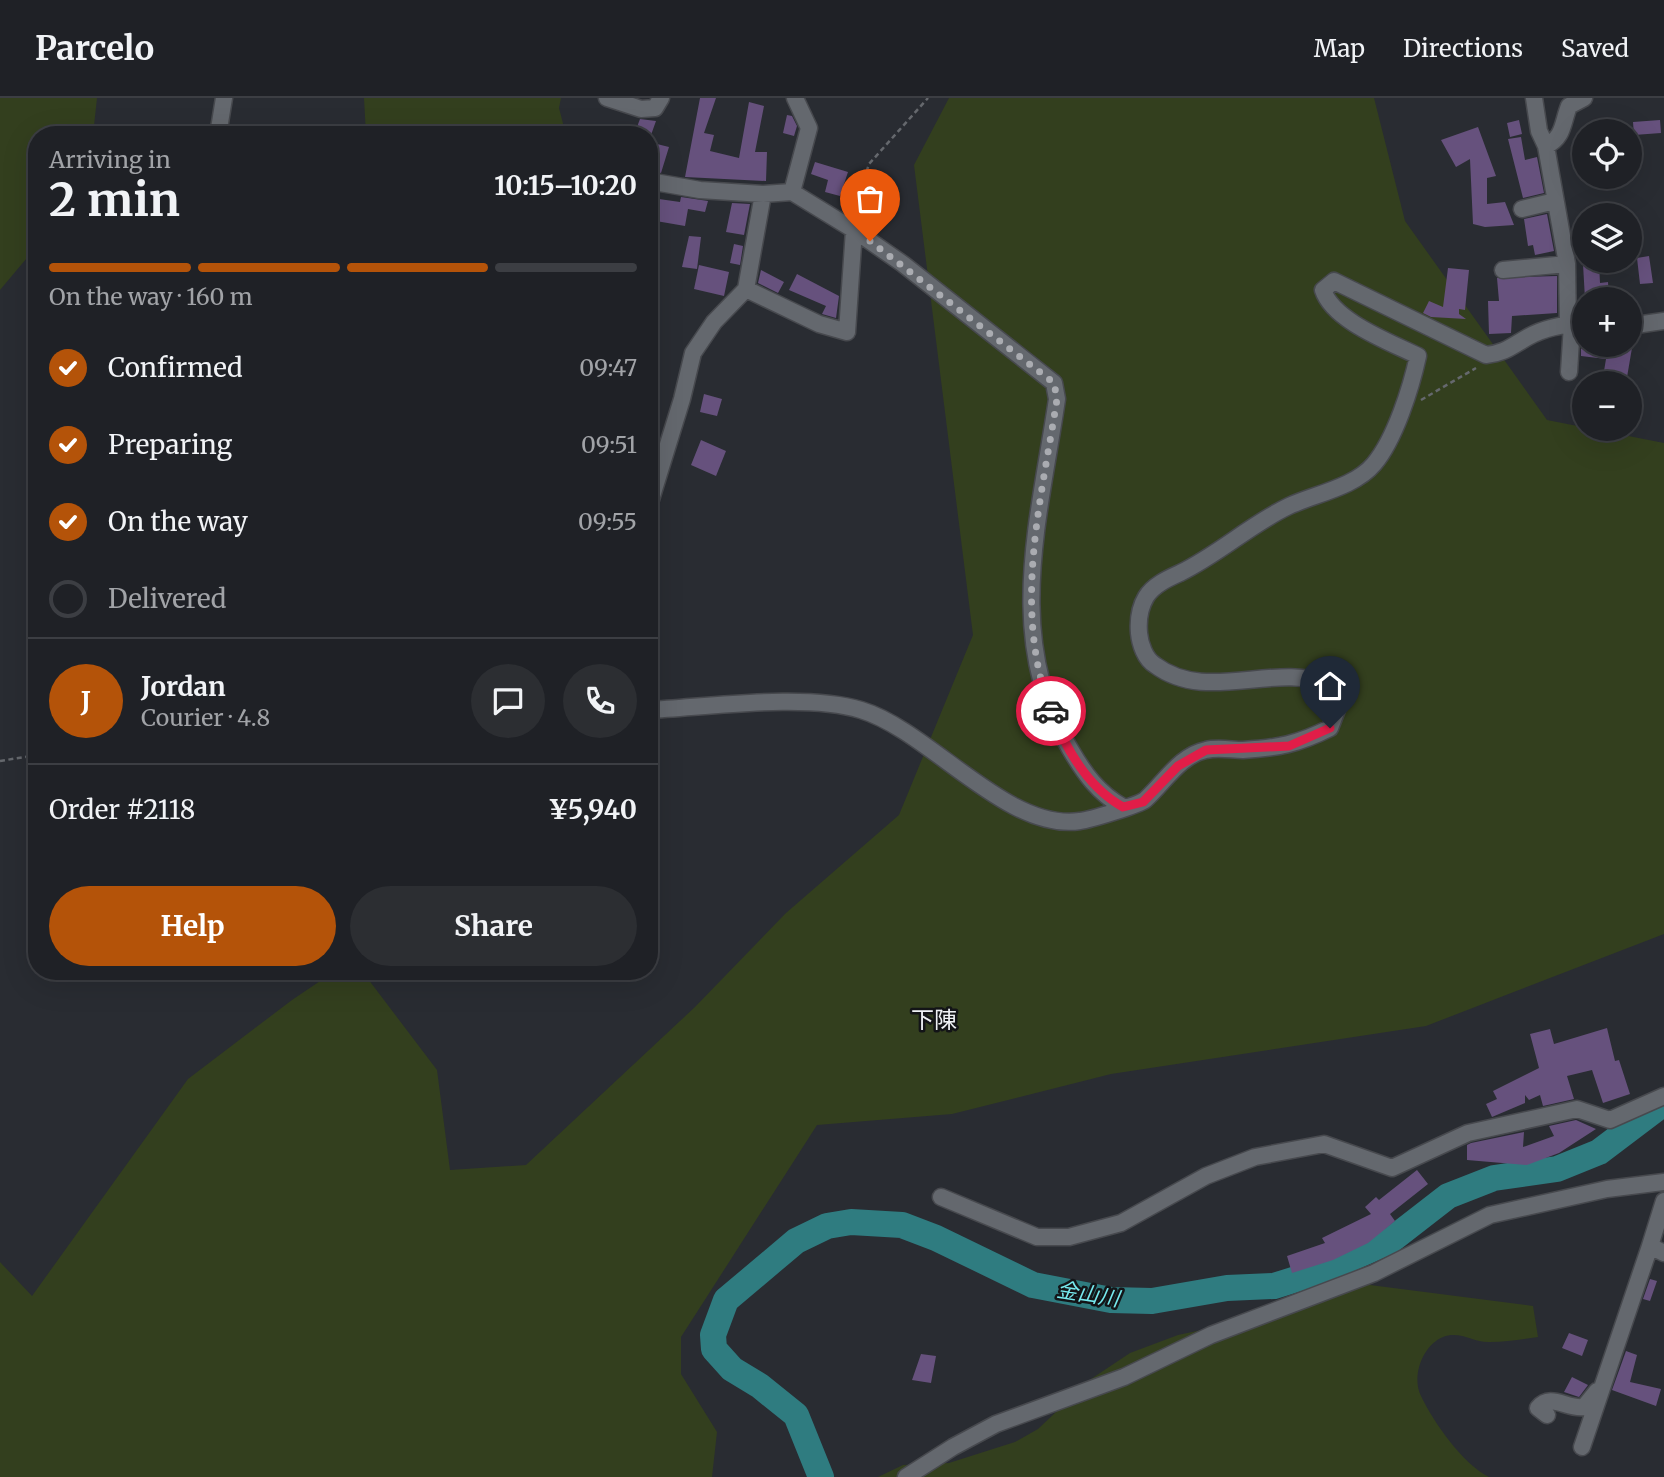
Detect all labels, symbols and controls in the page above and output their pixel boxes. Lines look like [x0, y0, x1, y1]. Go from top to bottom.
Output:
text: Parcelo [35, 28, 154, 69]
text: Map [1314, 33, 1365, 64]
text: Directions [1403, 33, 1523, 64]
text: Saved [1561, 33, 1629, 64]
map controls [1572, 119, 1642, 441]
button: locate [1572, 119, 1642, 189]
text: Arriving in [49, 145, 171, 174]
text: 10:15–10:20 [494, 169, 637, 202]
pin [840, 169, 900, 241]
text: 2 min [49, 171, 180, 229]
icon: bag [851, 180, 889, 218]
button: layers [1572, 203, 1642, 273]
text: On the way · 160 m [49, 282, 253, 311]
button: + [1572, 287, 1642, 357]
icon: check [49, 349, 87, 387]
text: Confirmed [108, 351, 243, 384]
text: 09:47 [579, 353, 637, 382]
button: − [1572, 371, 1642, 441]
icon: check [49, 426, 87, 464]
text: Preparing [108, 428, 232, 461]
text: 09:51 [581, 430, 637, 459]
icon: check [49, 503, 87, 541]
text: On the way [108, 505, 248, 538]
text: 09:55 [578, 507, 637, 536]
text: Delivered [108, 582, 227, 615]
pin [1300, 656, 1360, 728]
button: chat [471, 664, 545, 738]
button: phone [563, 664, 637, 738]
icon: home [1311, 667, 1349, 705]
text: Jordan [141, 670, 226, 703]
courier [1016, 676, 1086, 746]
text: J [81, 685, 91, 718]
icon: car [1032, 692, 1070, 730]
text: Courier · 4.8 [141, 703, 270, 732]
text: Order #2118 [49, 793, 195, 826]
text: ¥5,940 [548, 793, 637, 826]
button: Help [49, 886, 336, 966]
button: Share [350, 886, 637, 966]
district label: 下陳 [911, 1005, 957, 1034]
water label: 金山川 [1055, 1276, 1123, 1313]

